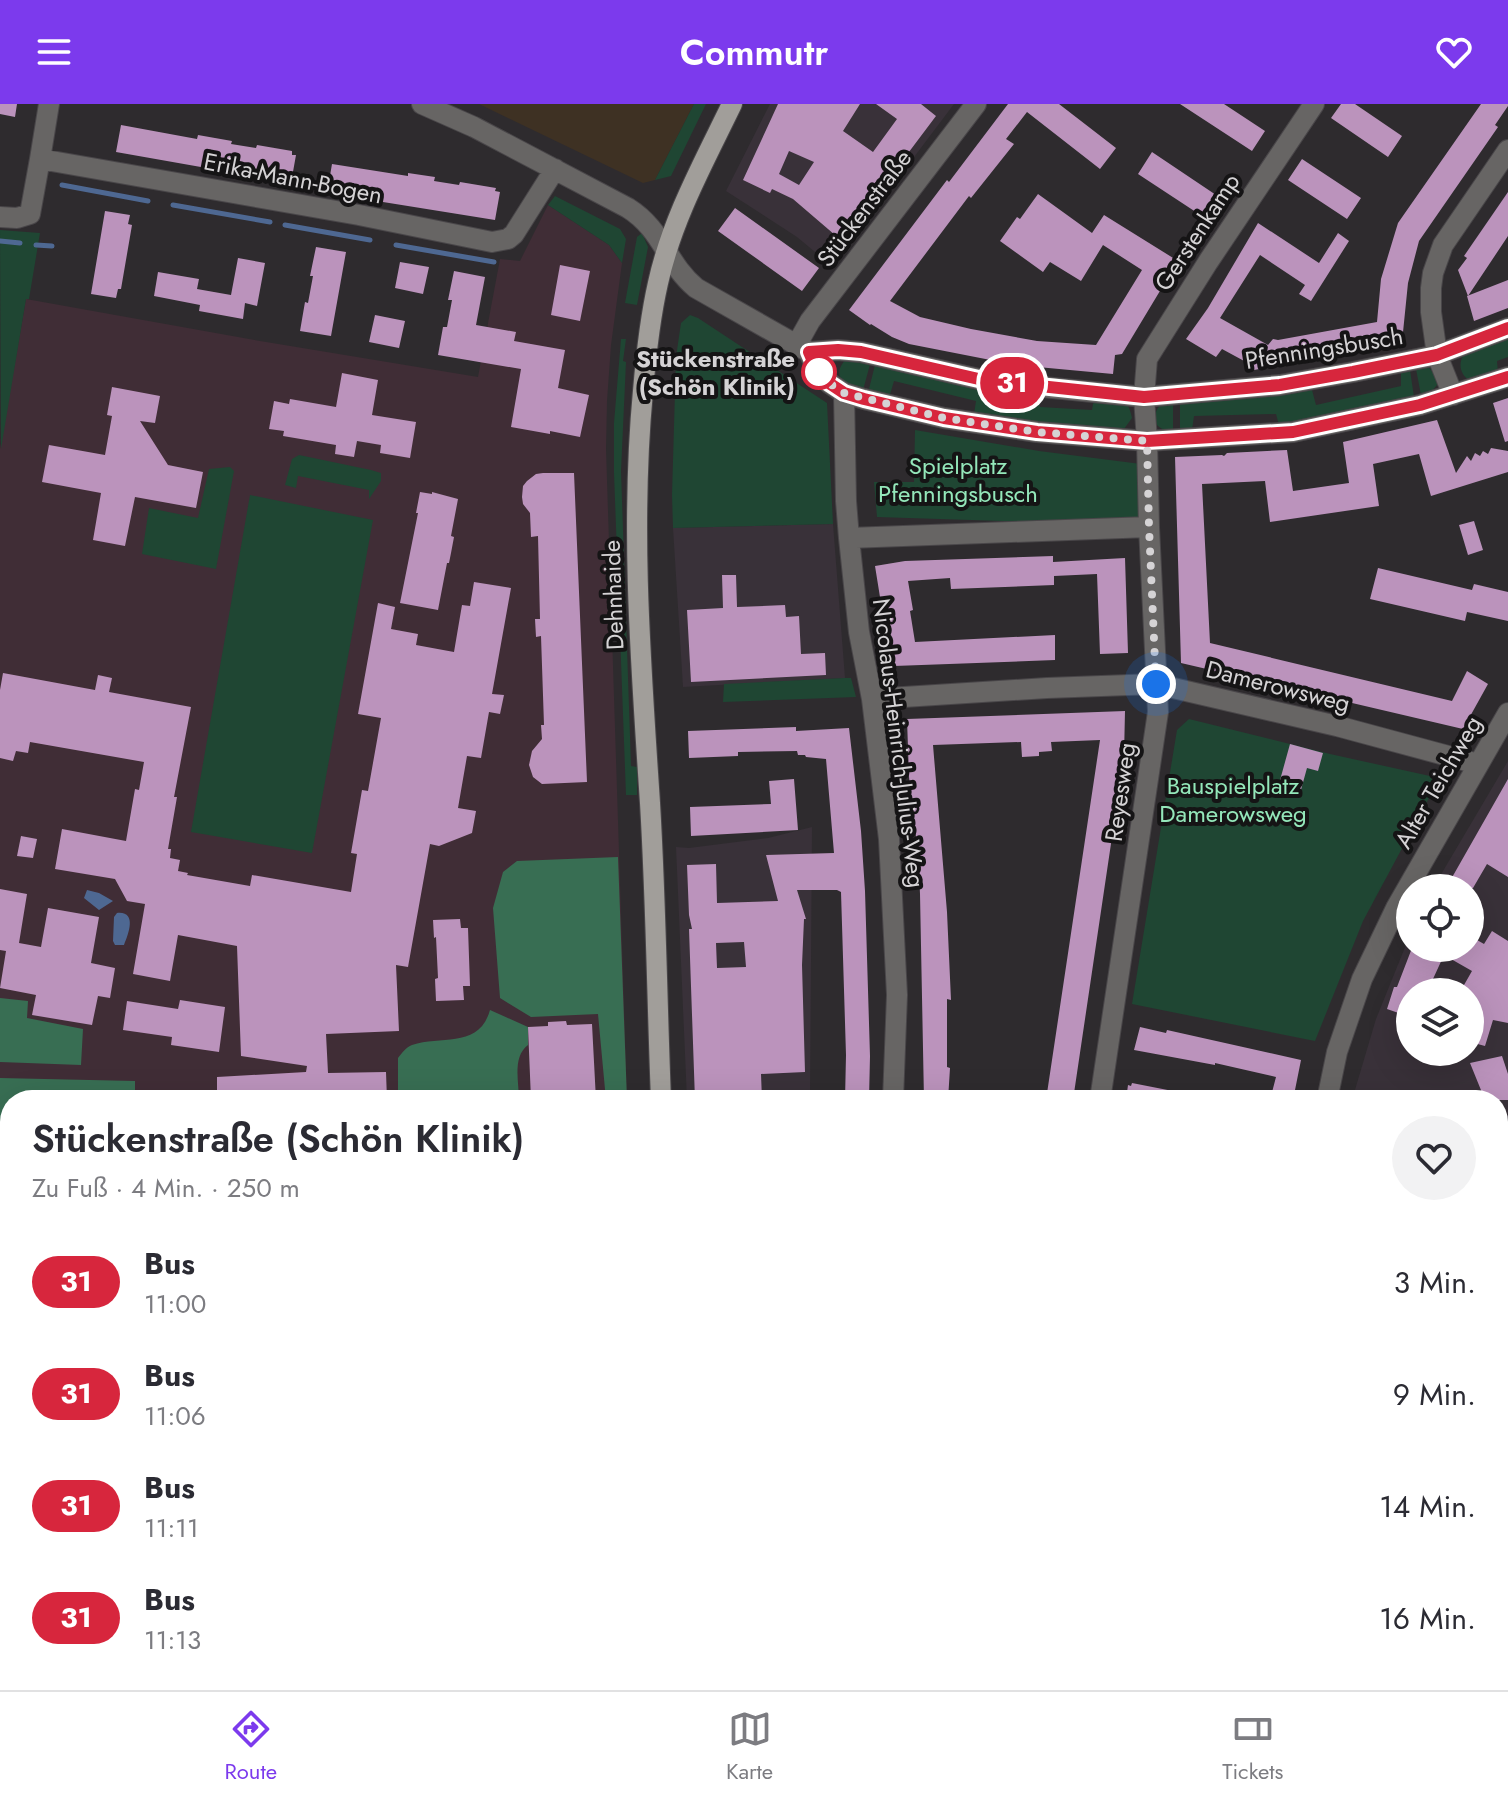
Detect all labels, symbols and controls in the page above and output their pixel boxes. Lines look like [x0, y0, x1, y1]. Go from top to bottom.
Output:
text: Commutr [680, 26, 828, 78]
icon: menu [32, 30, 76, 74]
icon: heart [1432, 30, 1476, 74]
street label: Stückenstraße [808, 142, 920, 274]
street label: Erika-Mann-Bogen [201, 144, 385, 212]
street label: Gerstenkamp [1146, 166, 1248, 298]
street label: Pfenningsbusch [1242, 318, 1406, 378]
place label: Stückenstraße (Schön Klinik) [636, 341, 795, 404]
marker: Stückenstraße (Schön Klinik) [802, 355, 836, 389]
line badge: 31 [976, 357, 1048, 409]
text: 31 [996, 362, 1028, 403]
park label: Spielplatz Pfenningsbusch [878, 448, 1038, 511]
street label: Dehnhaide [594, 539, 632, 651]
street label: Nicolaus-Heinrich-Julius-Weg [864, 596, 934, 890]
street label: Damerowsweg [1202, 651, 1354, 721]
your location [1136, 664, 1176, 704]
street label: Alter Teichweg [1386, 709, 1490, 855]
street label: Reyesweg [1096, 740, 1144, 844]
park label: Bauspielplatz Damerowsweg [1159, 768, 1307, 831]
map controls [1396, 874, 1484, 1066]
button: locate [1396, 874, 1484, 962]
button: layers [1396, 978, 1484, 1066]
text: Stückenstraße (Schön Klinik) [32, 1111, 524, 1166]
button: heart [1392, 1116, 1476, 1200]
text: Zu Fuß · 4 Min. · 250 m [32, 1169, 300, 1207]
text: Bus [144, 1242, 195, 1285]
text: 31 [60, 1261, 92, 1302]
text: 3 Min. [1394, 1261, 1476, 1304]
text: 11:00 [144, 1285, 206, 1323]
text: Bus [144, 1354, 195, 1397]
text: 31 [60, 1373, 92, 1414]
text: 9 Min. [1393, 1373, 1476, 1416]
text: 11:06 [144, 1397, 206, 1435]
text: Bus [144, 1466, 195, 1509]
text: 31 [60, 1485, 92, 1526]
text: 14 Min. [1379, 1485, 1476, 1528]
text: 11:11 [144, 1509, 199, 1547]
text: Bus [144, 1578, 195, 1621]
text: 31 [60, 1597, 92, 1638]
text: 16 Min. [1379, 1597, 1476, 1640]
text: 11:13 [144, 1621, 201, 1659]
tab: Route [225, 1707, 277, 1787]
tab: Karte [726, 1707, 773, 1787]
tab: Tickets [1222, 1707, 1283, 1787]

